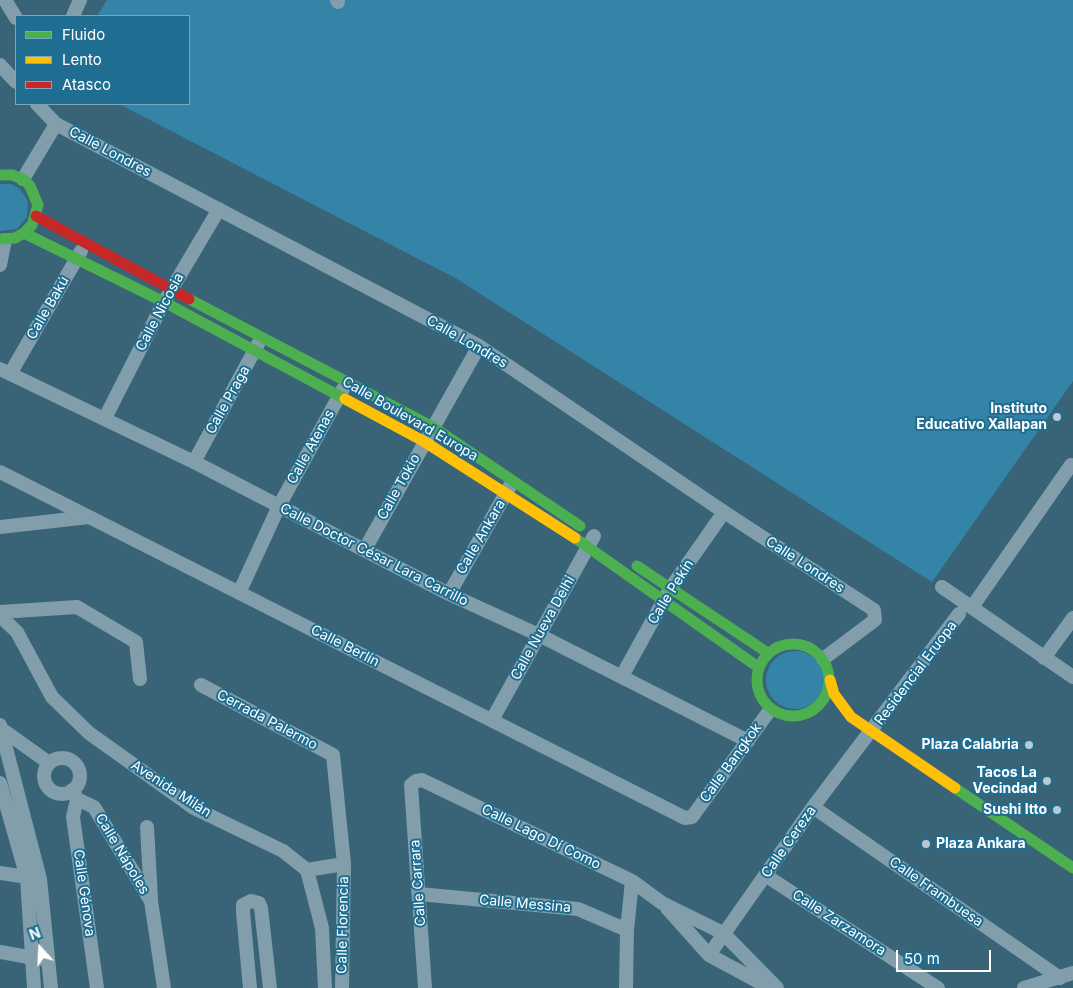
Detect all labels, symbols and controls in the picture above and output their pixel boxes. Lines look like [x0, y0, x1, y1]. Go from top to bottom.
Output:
legend [15, 15, 190, 105]
text: Fluido [62, 25, 105, 44]
text: Lento [62, 50, 102, 69]
text: Atasco [62, 75, 111, 94]
street label: Calle Londres [66, 123, 154, 181]
street label: Calle Nicosia [132, 270, 188, 354]
street label: Calle Bakú [23, 274, 73, 342]
street label: Calle Londres [424, 312, 510, 372]
street label: Calle Praga [202, 363, 254, 437]
street label: Calle Boulevard Europa [339, 373, 481, 465]
place label: Instituto Educativo Xallapan [916, 401, 1047, 434]
street label: Calle Atenas [284, 407, 338, 487]
marker: Instituto Educativo Xallapan [1051, 411, 1063, 423]
street label: Calle Tokio [374, 451, 424, 523]
street label: Calle Ankara [453, 497, 509, 577]
street label: Calle Doctor César Lara Carrillo [277, 500, 471, 610]
street label: Calle Londres [762, 533, 848, 597]
street label: Calle Pekín [644, 556, 698, 628]
street label: Calle Nueva Delhi [507, 573, 579, 683]
street label: Residencial Eruopa [871, 618, 961, 728]
street label: Calle Berlín [308, 622, 382, 670]
street label: Cerrada Palermo [214, 686, 320, 754]
street label: Calle Bangkok [696, 720, 766, 806]
place label: Plaza Calabria [922, 737, 1019, 753]
marker: Plaza Calabria [1023, 739, 1035, 751]
street label: Avenida Milán [128, 757, 214, 821]
place label: Tacos La Vecindad [973, 765, 1037, 798]
marker: Tacos La Vecindad [1041, 775, 1053, 787]
street label: Calle Lago Dí Como [479, 801, 603, 873]
place label: Sushi Itto [983, 802, 1047, 818]
street label: Calle Cereza [758, 803, 820, 881]
marker: Sushi Itto [1051, 804, 1063, 816]
street label: Calle Nápoles [91, 811, 153, 897]
place label: Plaza Ankara [936, 836, 1026, 852]
marker: Plaza Ankara [920, 838, 932, 850]
street label: Calle Carrara [407, 839, 429, 927]
street label: Calle Génova [70, 848, 98, 938]
street label: Calle Frambuesa [886, 853, 986, 931]
street label: Calle Florencia [334, 876, 352, 974]
street label: Calle Zarzamora [789, 886, 889, 960]
street label: Calle Messina [478, 892, 572, 916]
north arrow [15, 923, 65, 973]
text: N [27, 924, 43, 943]
scale bar [898, 940, 993, 972]
text: 50 m [904, 949, 940, 968]

